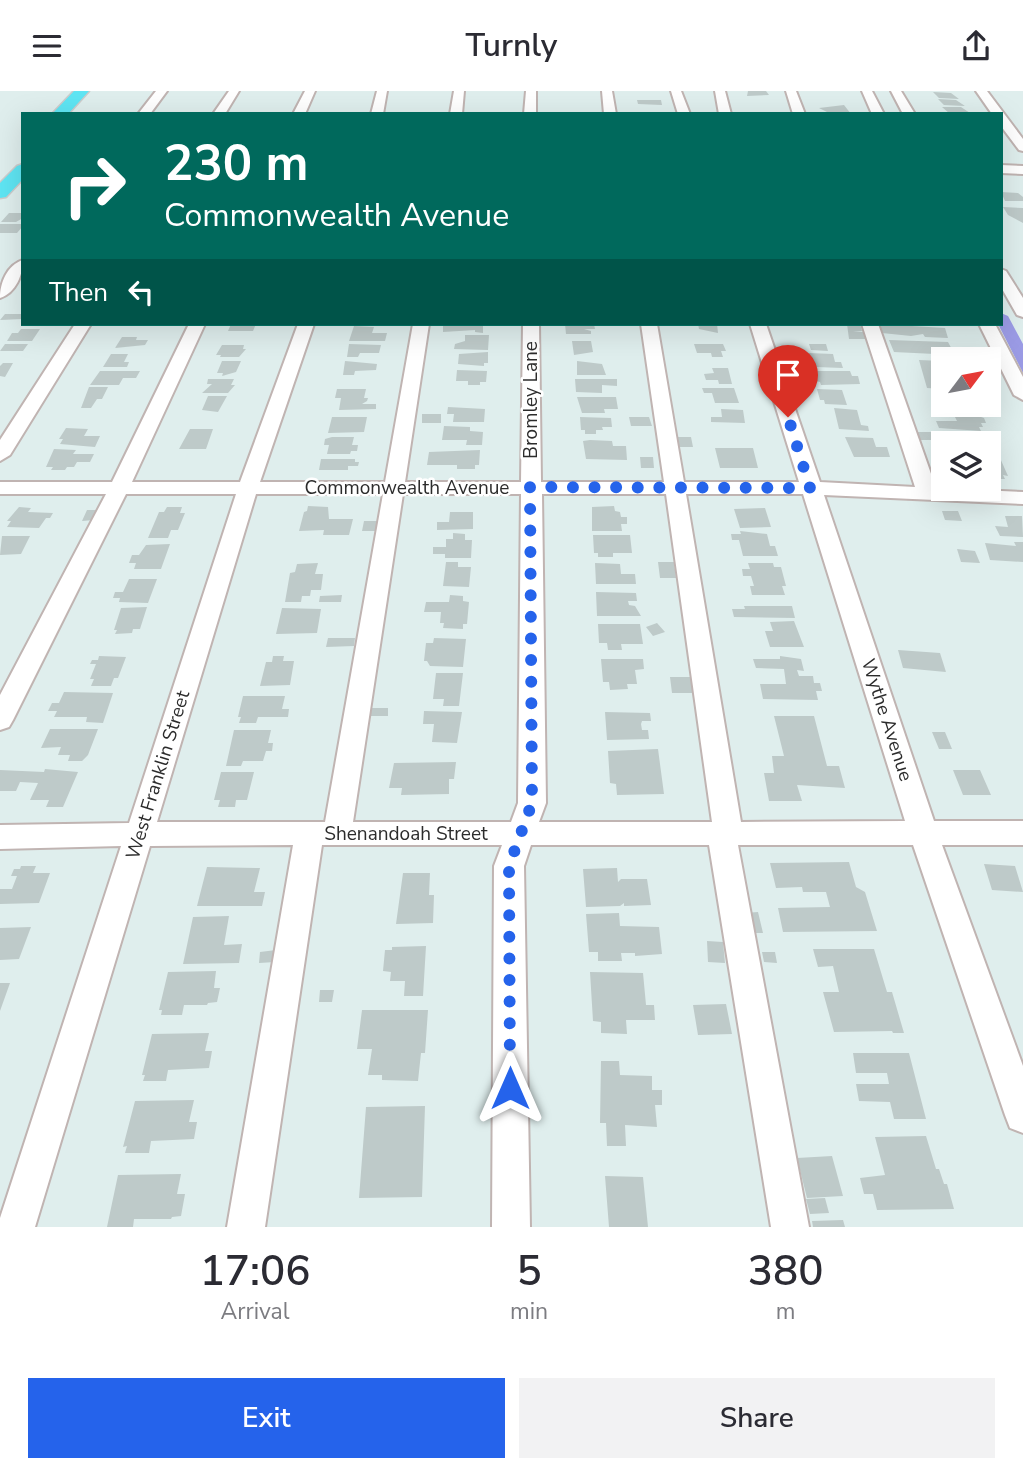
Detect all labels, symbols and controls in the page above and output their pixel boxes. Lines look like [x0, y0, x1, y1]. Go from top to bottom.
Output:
text: Turnly [466, 24, 557, 67]
icon: menu [28, 27, 66, 65]
icon: share [957, 27, 995, 65]
text: 230 m [164, 130, 308, 197]
icon: right [49, 140, 140, 231]
text: Commonwealth Avenue [164, 194, 509, 237]
icon: left [122, 273, 160, 311]
text: Then [49, 275, 108, 310]
street label: Bromley Lane [518, 341, 544, 459]
pin [758, 345, 818, 417]
north arrow [931, 347, 1001, 417]
map controls [931, 347, 1001, 501]
icon: arrive [769, 356, 807, 394]
button: layers [931, 431, 1001, 501]
street label: Commonwealth Avenue [305, 475, 509, 501]
street label: Wythe Avenue [855, 655, 919, 785]
street label: West Franklin Street [120, 687, 196, 863]
street label: Shenandoah Street [324, 821, 488, 847]
position arrow [473, 1051, 547, 1125]
text: 17:06 [200, 1243, 310, 1300]
text: 5 [516, 1243, 542, 1300]
text: 380 [748, 1243, 823, 1300]
text: Arrival [220, 1296, 290, 1327]
text: min [510, 1296, 548, 1327]
text: m [776, 1296, 795, 1327]
button: Exit [28, 1378, 505, 1458]
button: Share [519, 1378, 995, 1458]

